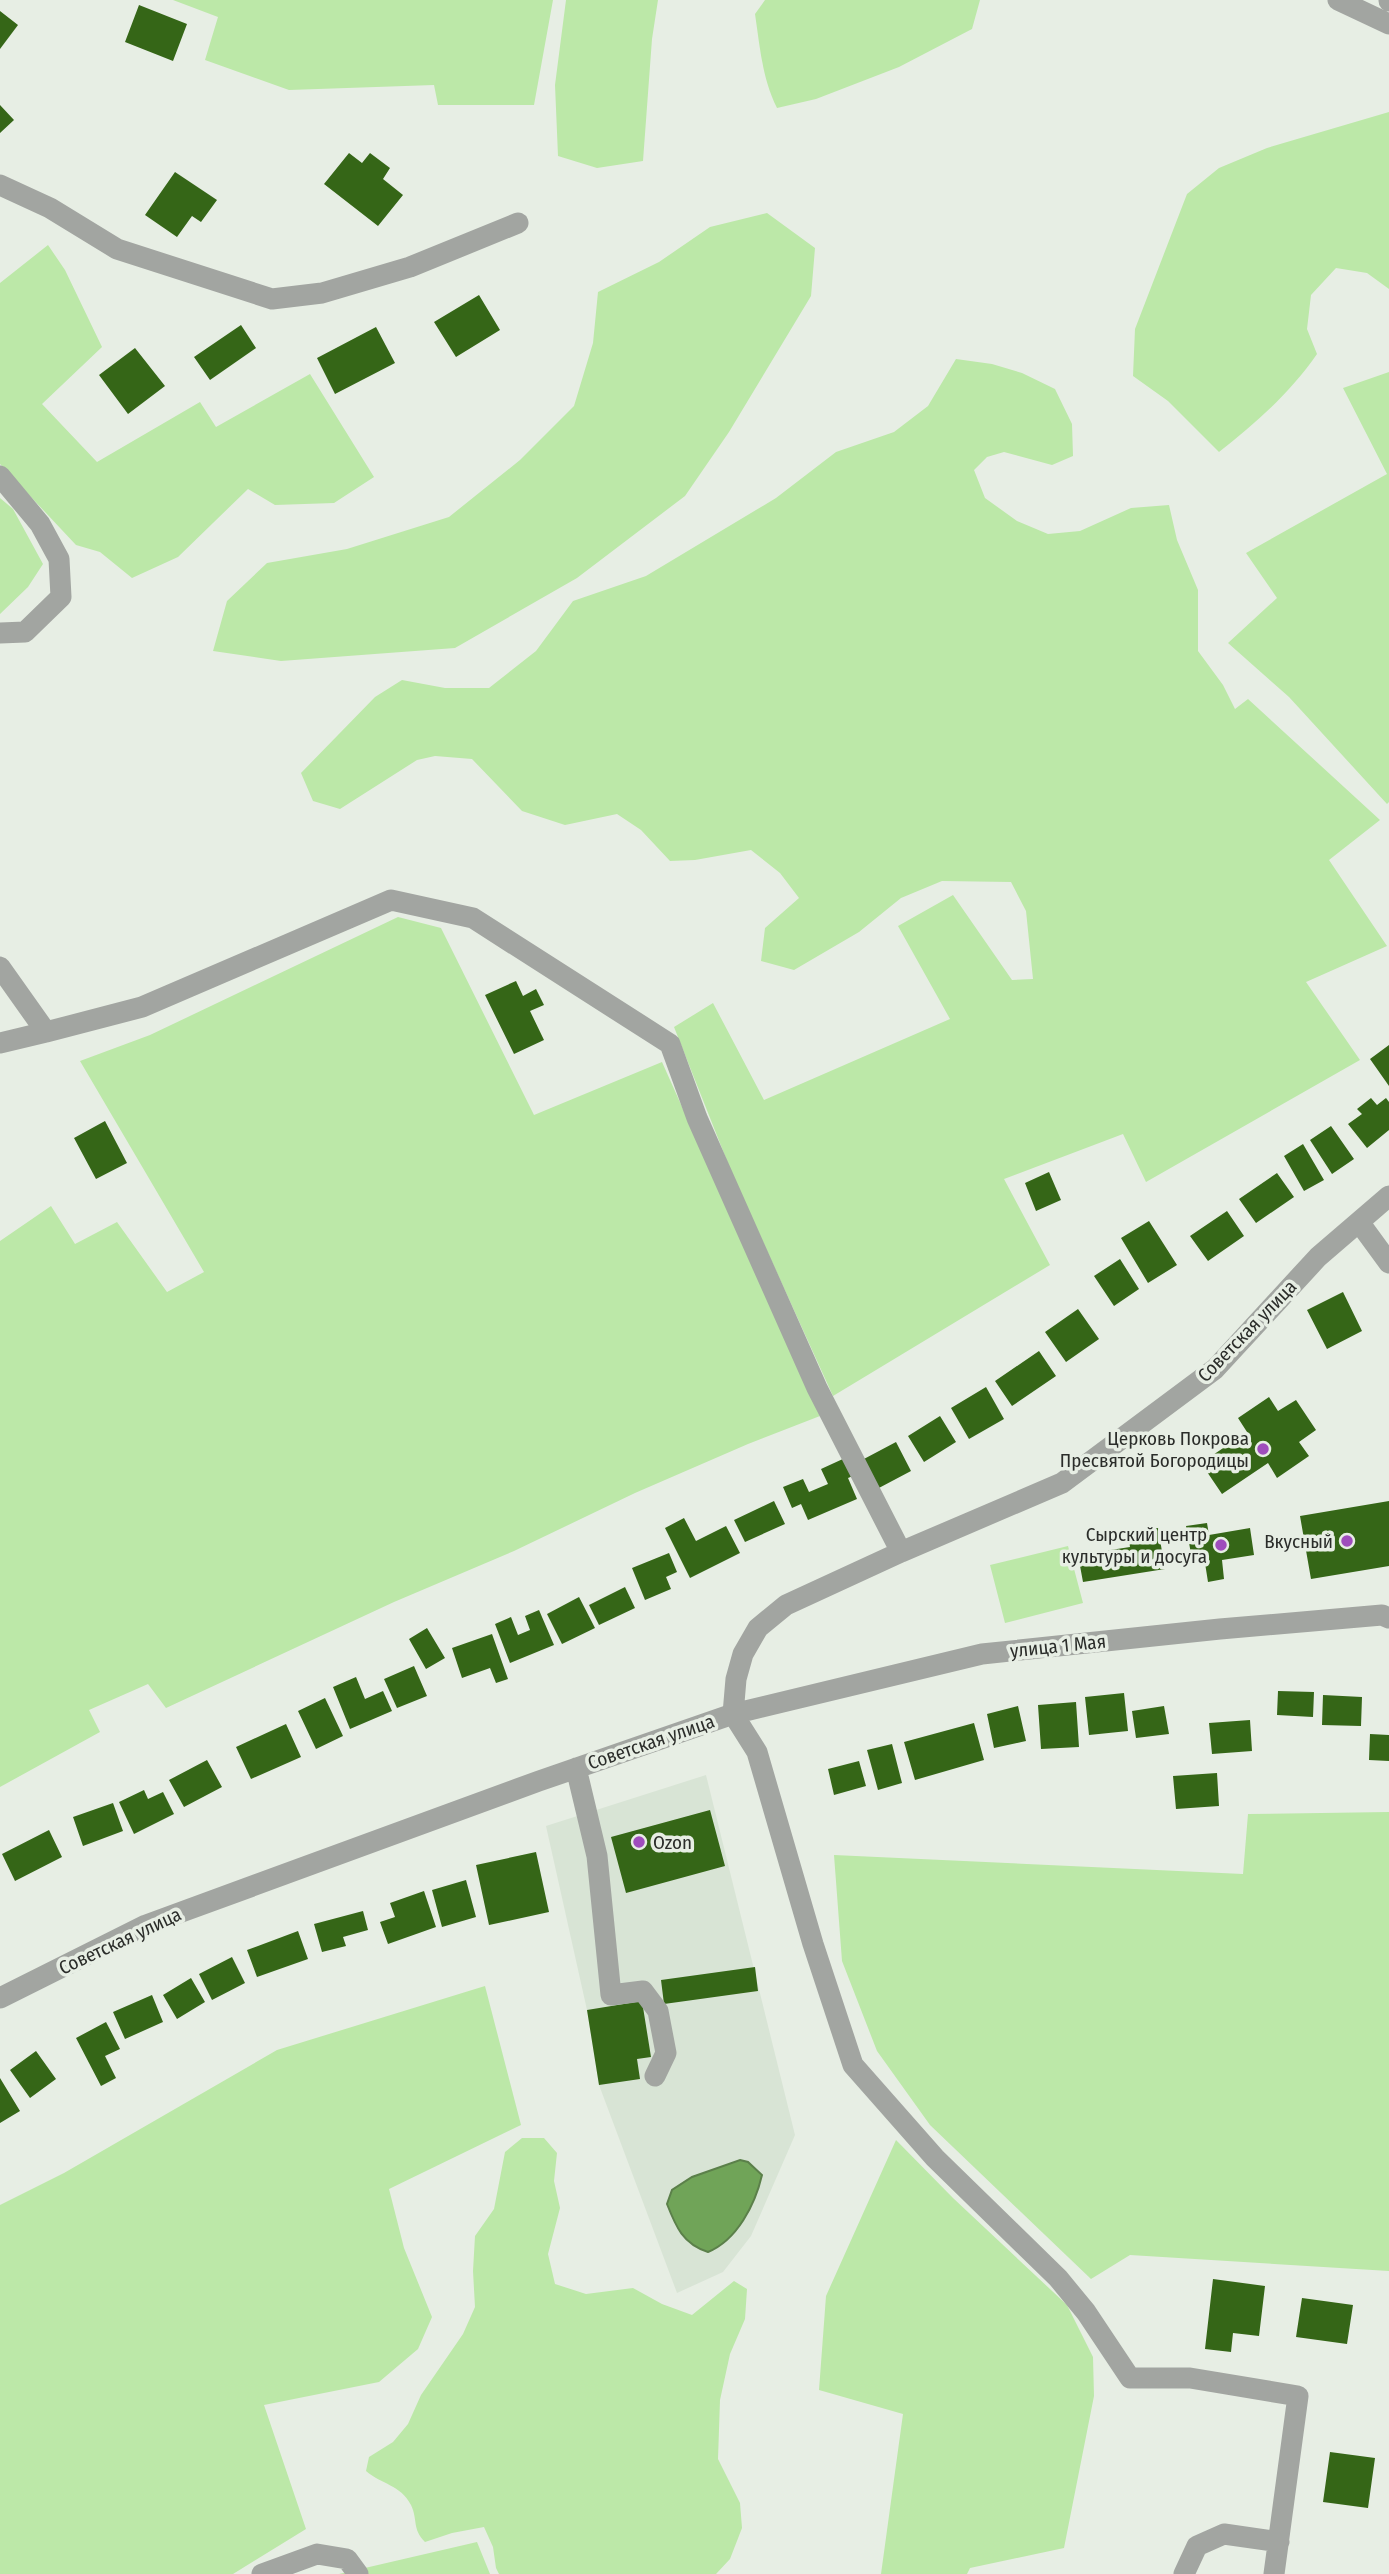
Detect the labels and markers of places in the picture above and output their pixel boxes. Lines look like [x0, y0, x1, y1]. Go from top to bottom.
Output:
place label: Церковь Покрова Пресвятой Богородицы [1060, 1427, 1249, 1472]
marker: Церковь Покрова Пресвятой Богородицы [1255, 1441, 1271, 1457]
place label: Сырский центр культуры и досуга [1062, 1523, 1207, 1568]
place label: Вкусный [1264, 1530, 1333, 1553]
marker: Вкусный [1339, 1533, 1355, 1549]
marker: Сырский центр культуры и досуга [1213, 1537, 1229, 1553]
place label: Ozon [653, 1831, 692, 1854]
marker: Ozon [631, 1834, 647, 1850]

